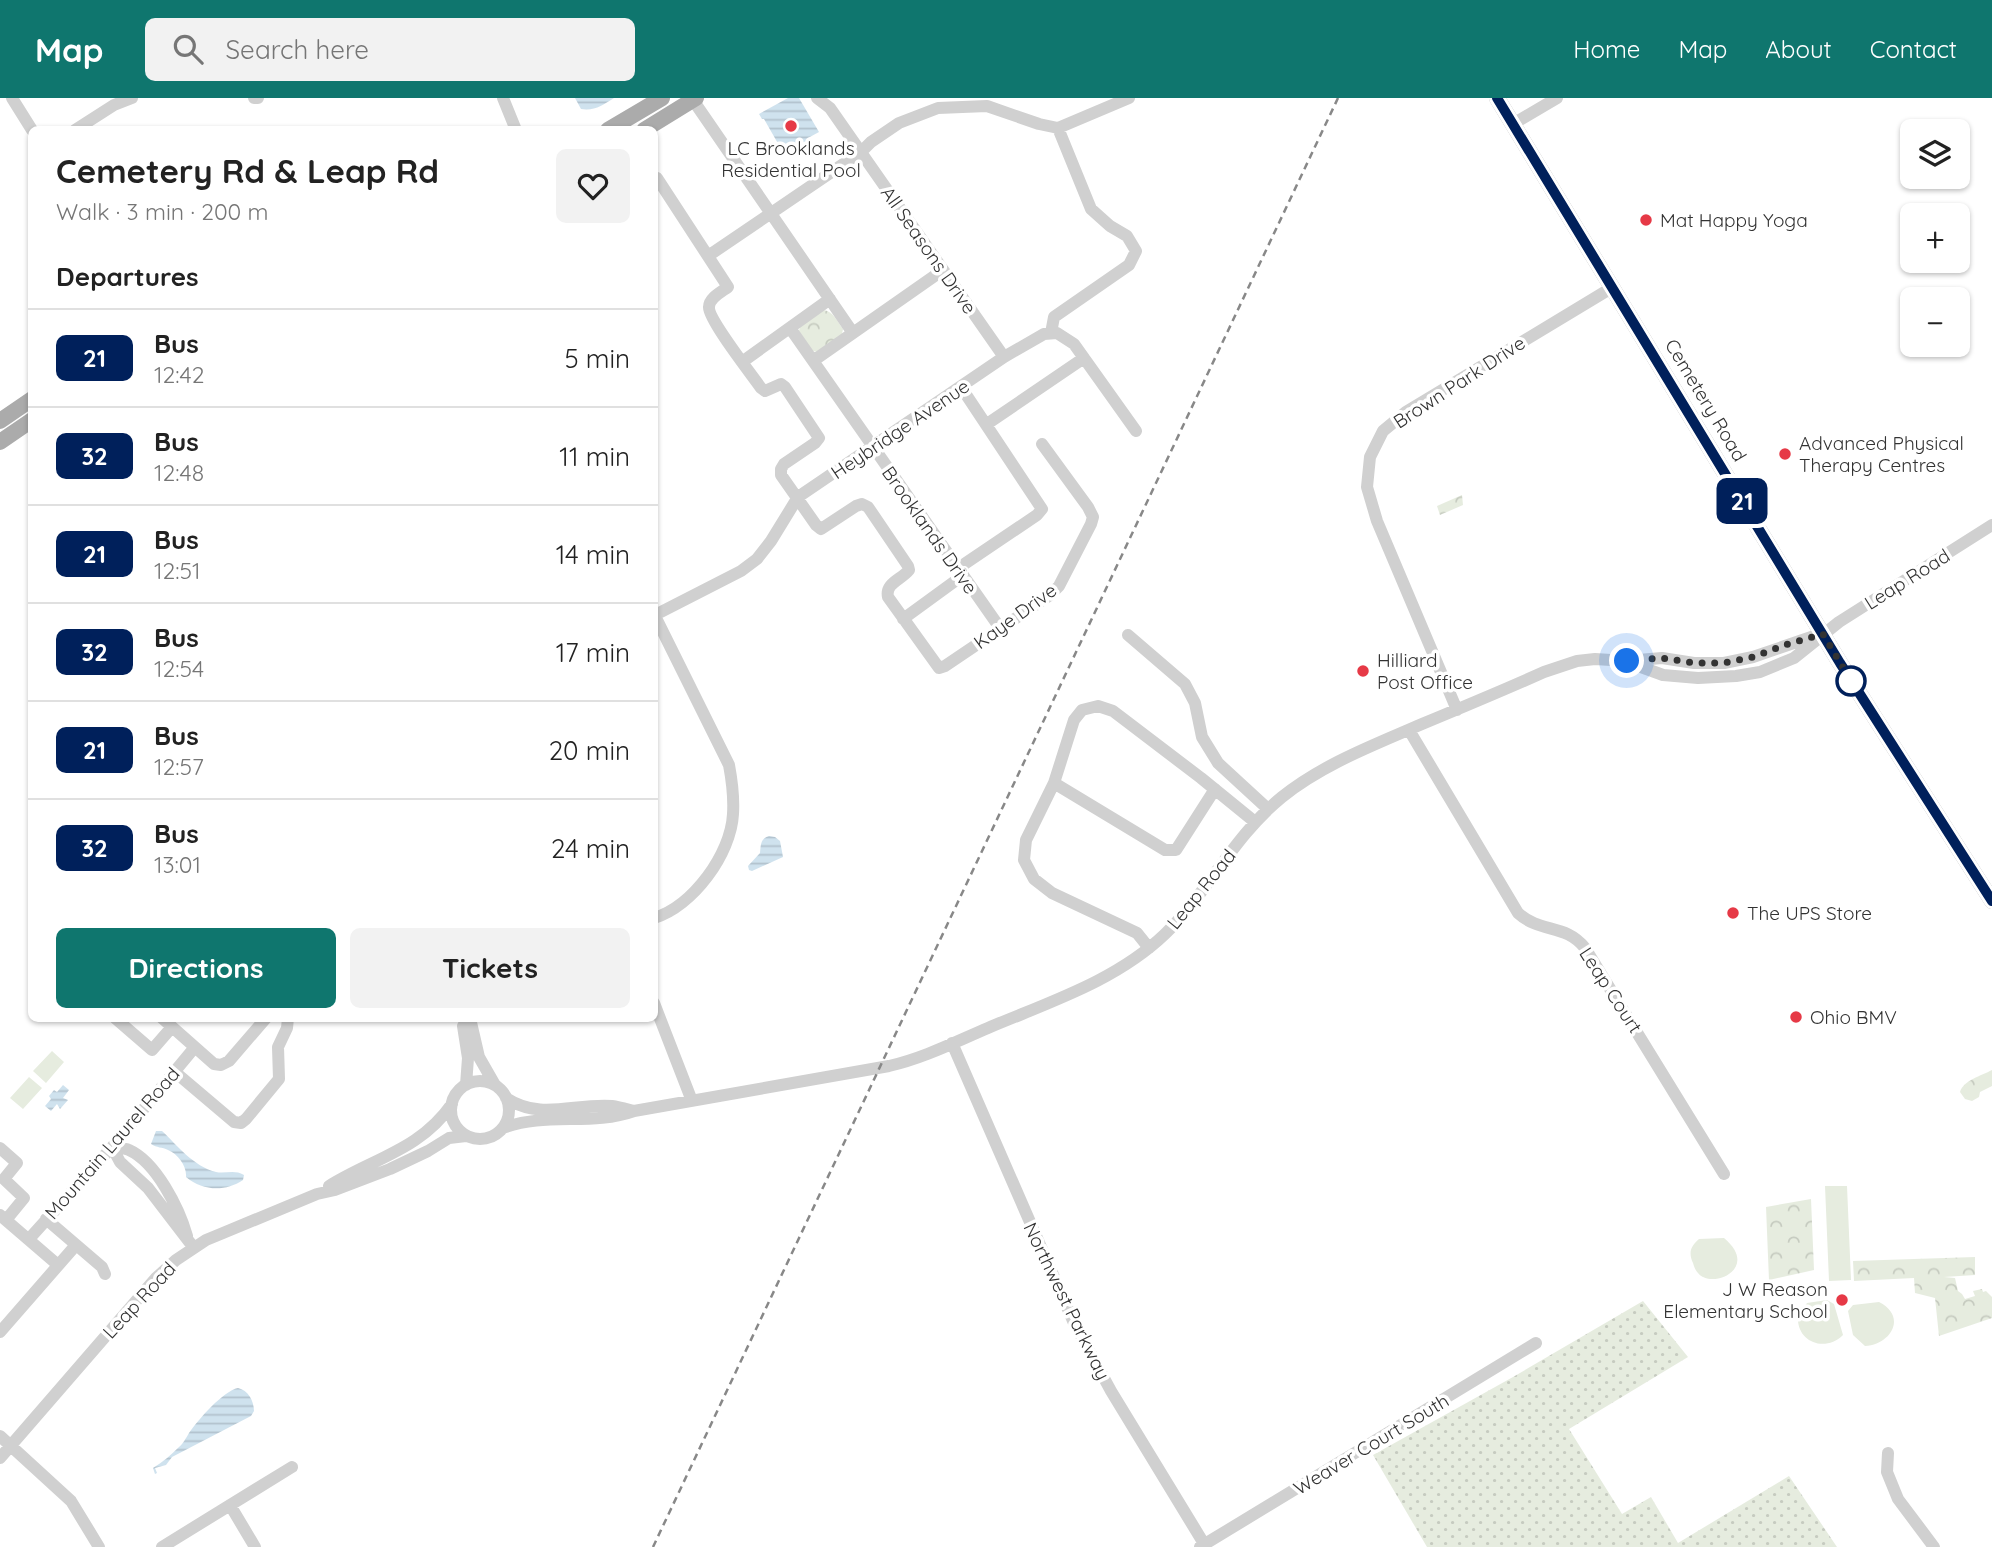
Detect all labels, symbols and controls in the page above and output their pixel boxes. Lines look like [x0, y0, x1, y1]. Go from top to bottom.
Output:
search box [145, 18, 635, 81]
text: Map [35, 29, 103, 70]
icon: search [169, 30, 207, 68]
text: Search here [225, 33, 369, 66]
text: Home [1573, 34, 1640, 64]
text: Map [1678, 34, 1727, 64]
text: About [1765, 34, 1832, 64]
text: Contact [1870, 34, 1957, 64]
marker: LC Brooklands Residential Pool [783, 118, 799, 134]
map controls [1900, 119, 1970, 357]
button: layers [1900, 119, 1970, 189]
place label: LC Brooklands Residential Pool [721, 136, 861, 182]
button: heart [556, 149, 630, 223]
text: Cemetery Rd & Leap Rd [56, 150, 439, 191]
street label: All Seasons Drive [876, 182, 982, 318]
text: Walk · 3 min · 200 m [56, 197, 269, 226]
button: + [1900, 203, 1970, 273]
place label: Mat Happy Yoga [1660, 208, 1808, 232]
marker: Mat Happy Yoga [1638, 212, 1654, 228]
text: Departures [56, 260, 199, 293]
button: − [1900, 287, 1970, 357]
text: Bus [154, 327, 199, 360]
street label: Brown Park Drive [1389, 330, 1529, 434]
street label: Cemetery Road [1660, 334, 1752, 466]
text: 5 min [564, 342, 630, 375]
text: 21 [83, 343, 106, 373]
text: 12:42 [154, 360, 204, 389]
street label: Heybridge Avenue [826, 374, 974, 484]
text: Bus [154, 425, 199, 458]
place label: Advanced Physical Therapy Centres [1799, 431, 1964, 477]
text: 11 min [559, 440, 630, 473]
text: 32 [81, 441, 108, 471]
marker: Advanced Physical Therapy Centres [1777, 446, 1793, 462]
text: 12:48 [154, 458, 204, 487]
street label: Brooklands Drive [877, 461, 983, 599]
line badge: 21 [1710, 478, 1774, 524]
text: 21 [1731, 486, 1754, 516]
text: Bus [154, 523, 199, 556]
text: 14 min [556, 538, 630, 571]
text: 21 [83, 539, 106, 569]
street label: Leap Road [1860, 543, 1954, 615]
text: 12:51 [154, 556, 201, 585]
street label: Kaye Drive [969, 578, 1061, 654]
text: Bus [154, 621, 199, 654]
text: 17 min [556, 636, 630, 669]
text: 32 [81, 637, 108, 667]
your location [1609, 643, 1644, 678]
place label: Hilliard Post Office [1377, 648, 1473, 694]
text: 12:54 [154, 654, 204, 683]
marker: Hilliard Post Office [1355, 663, 1371, 679]
unlabelled marker [1836, 666, 1866, 696]
text: Bus [154, 719, 199, 752]
text: 20 min [549, 734, 630, 767]
text: 21 [83, 735, 106, 765]
text: 12:57 [154, 752, 204, 781]
text: Bus [154, 817, 199, 850]
text: 24 min [551, 832, 630, 865]
text: 32 [81, 833, 108, 863]
street label: Leap Road [1161, 844, 1241, 934]
text: 13:01 [154, 850, 201, 879]
place label: The UPS Store [1747, 901, 1872, 925]
marker: The UPS Store [1725, 905, 1741, 921]
button: Directions [56, 928, 336, 1008]
button: Tickets [350, 928, 630, 1008]
street label: Leap Court [1574, 943, 1648, 1037]
place label: Ohio BMV [1810, 1005, 1897, 1029]
marker: Ohio BMV [1788, 1009, 1804, 1025]
street label: Mountain Laurel Road [39, 1062, 185, 1224]
street label: Northwest Parkway [1018, 1218, 1116, 1384]
street label: Leap Road [97, 1257, 181, 1343]
place label: J W Reason Elementary School [1663, 1277, 1828, 1323]
marker: J W Reason Elementary School [1834, 1292, 1850, 1308]
street label: Weaver Court South [1289, 1388, 1453, 1500]

